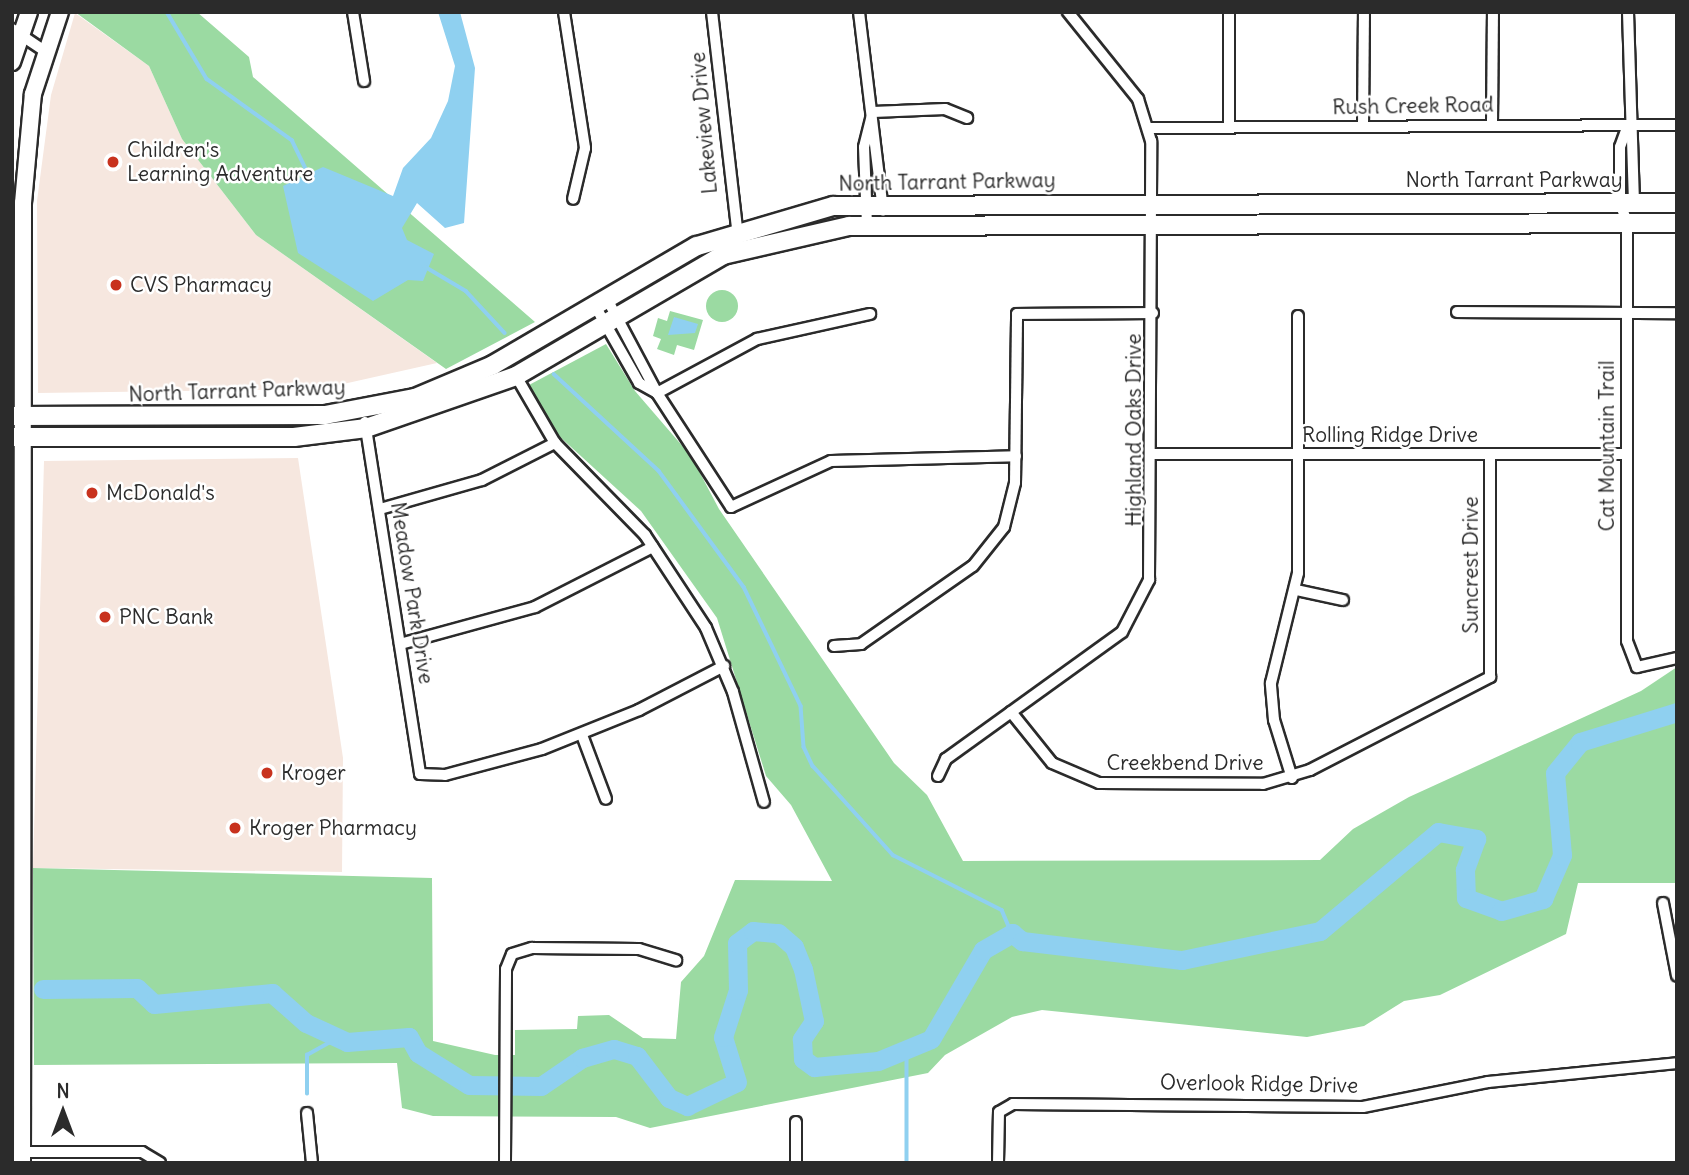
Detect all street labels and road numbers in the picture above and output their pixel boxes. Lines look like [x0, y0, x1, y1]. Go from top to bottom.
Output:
street label: Lakeview Drive [685, 51, 723, 195]
street label: Rush Creek Road [1332, 92, 1494, 120]
street label: North Tarrant Parkway [1405, 167, 1623, 193]
street label: North Tarrant Parkway [838, 168, 1056, 196]
street label: Highland Oaks Drive [1121, 334, 1147, 526]
street label: Cat Mountain Trail [1594, 361, 1620, 531]
street label: North Tarrant Parkway [128, 375, 346, 407]
street label: Rolling Ridge Drive [1302, 422, 1478, 448]
street label: Suncrest Drive [1458, 496, 1484, 634]
street label: Meadow Park Drive [385, 500, 439, 686]
street label: Creekbend Drive [1106, 750, 1264, 776]
street label: Overlook Ridge Drive [1160, 1070, 1358, 1098]

